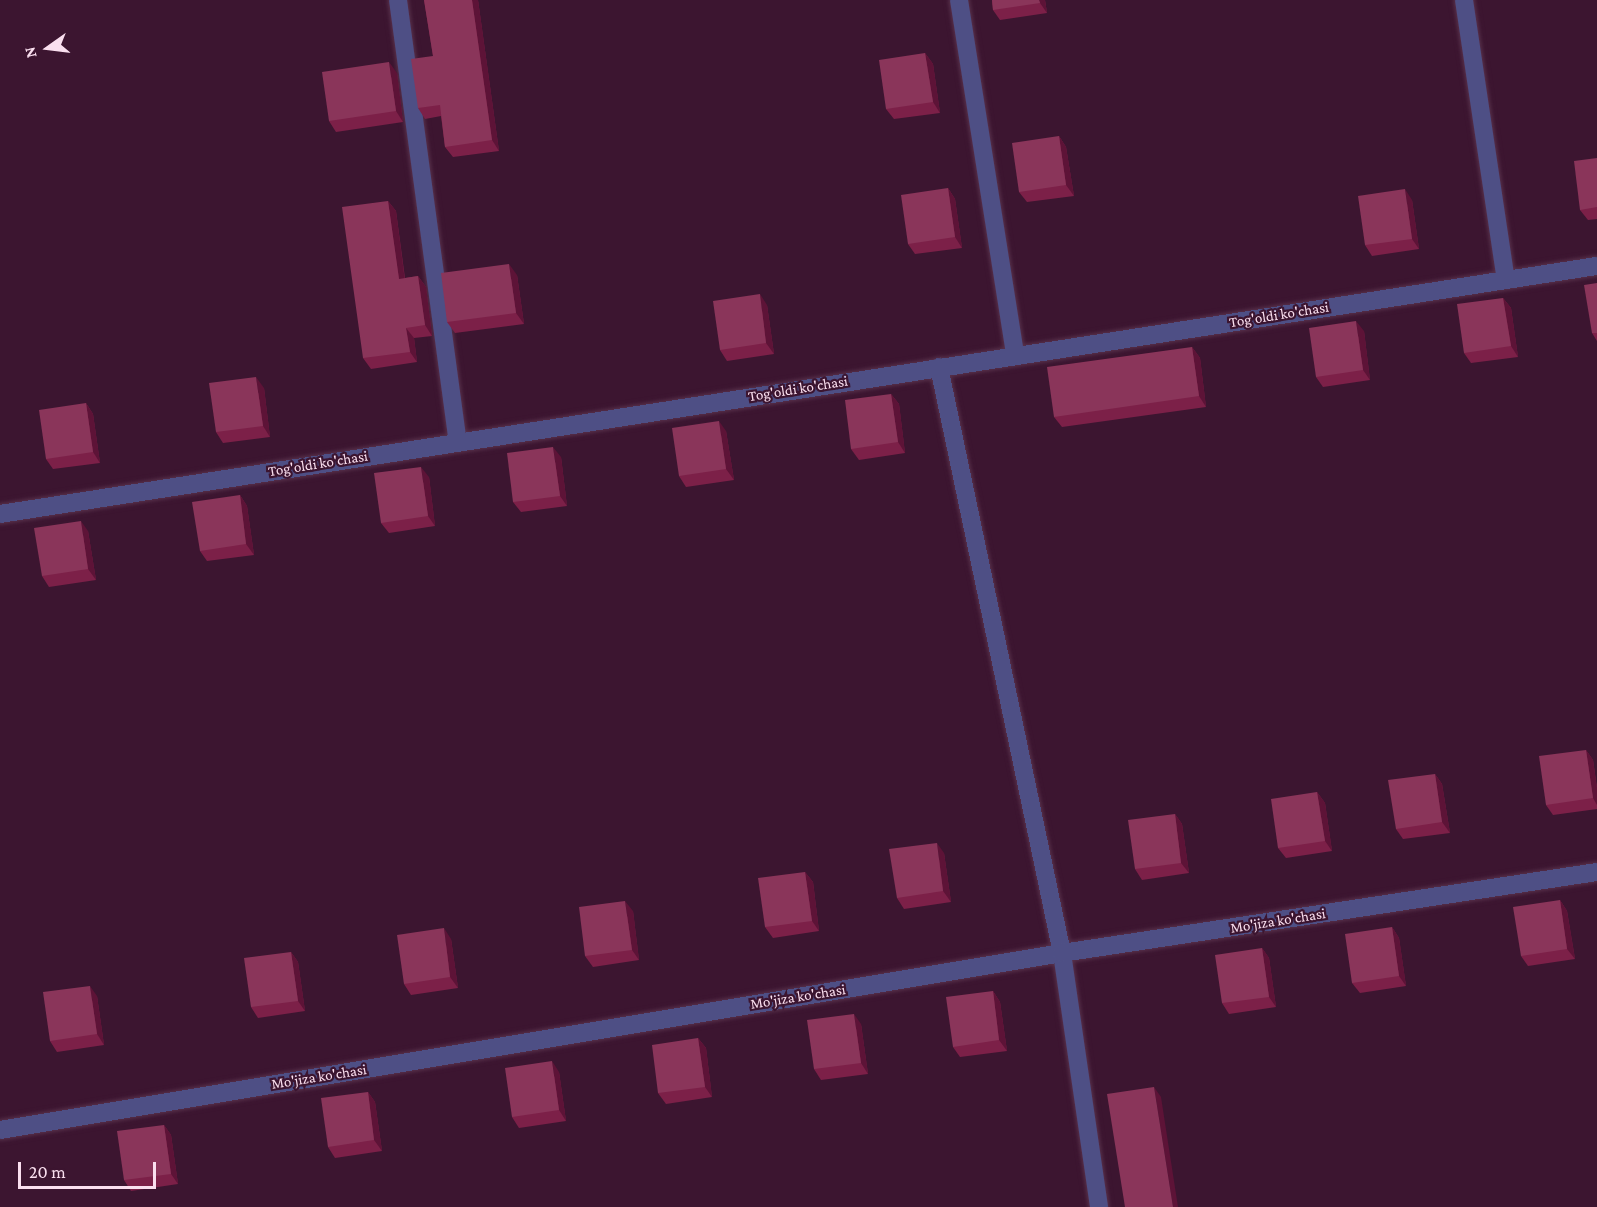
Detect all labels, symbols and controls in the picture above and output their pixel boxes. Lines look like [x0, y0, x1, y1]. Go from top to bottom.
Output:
north arrow [18, 18, 78, 78]
text: N [20, 45, 40, 60]
street label: Tog'oldi ko'chasi [1228, 298, 1330, 332]
street label: Tog'oldi ko'chasi [747, 372, 849, 406]
street label: Tog'oldi ko'chasi [267, 447, 369, 481]
street label: Mo'jiza ko'chasi [1229, 905, 1327, 937]
street label: Mo'jiza ko'chasi [749, 981, 847, 1013]
street label: Mo'jiza ko'chasi [270, 1061, 368, 1093]
scale bar [21, 1150, 159, 1188]
text: 20 m [29, 1162, 66, 1182]

